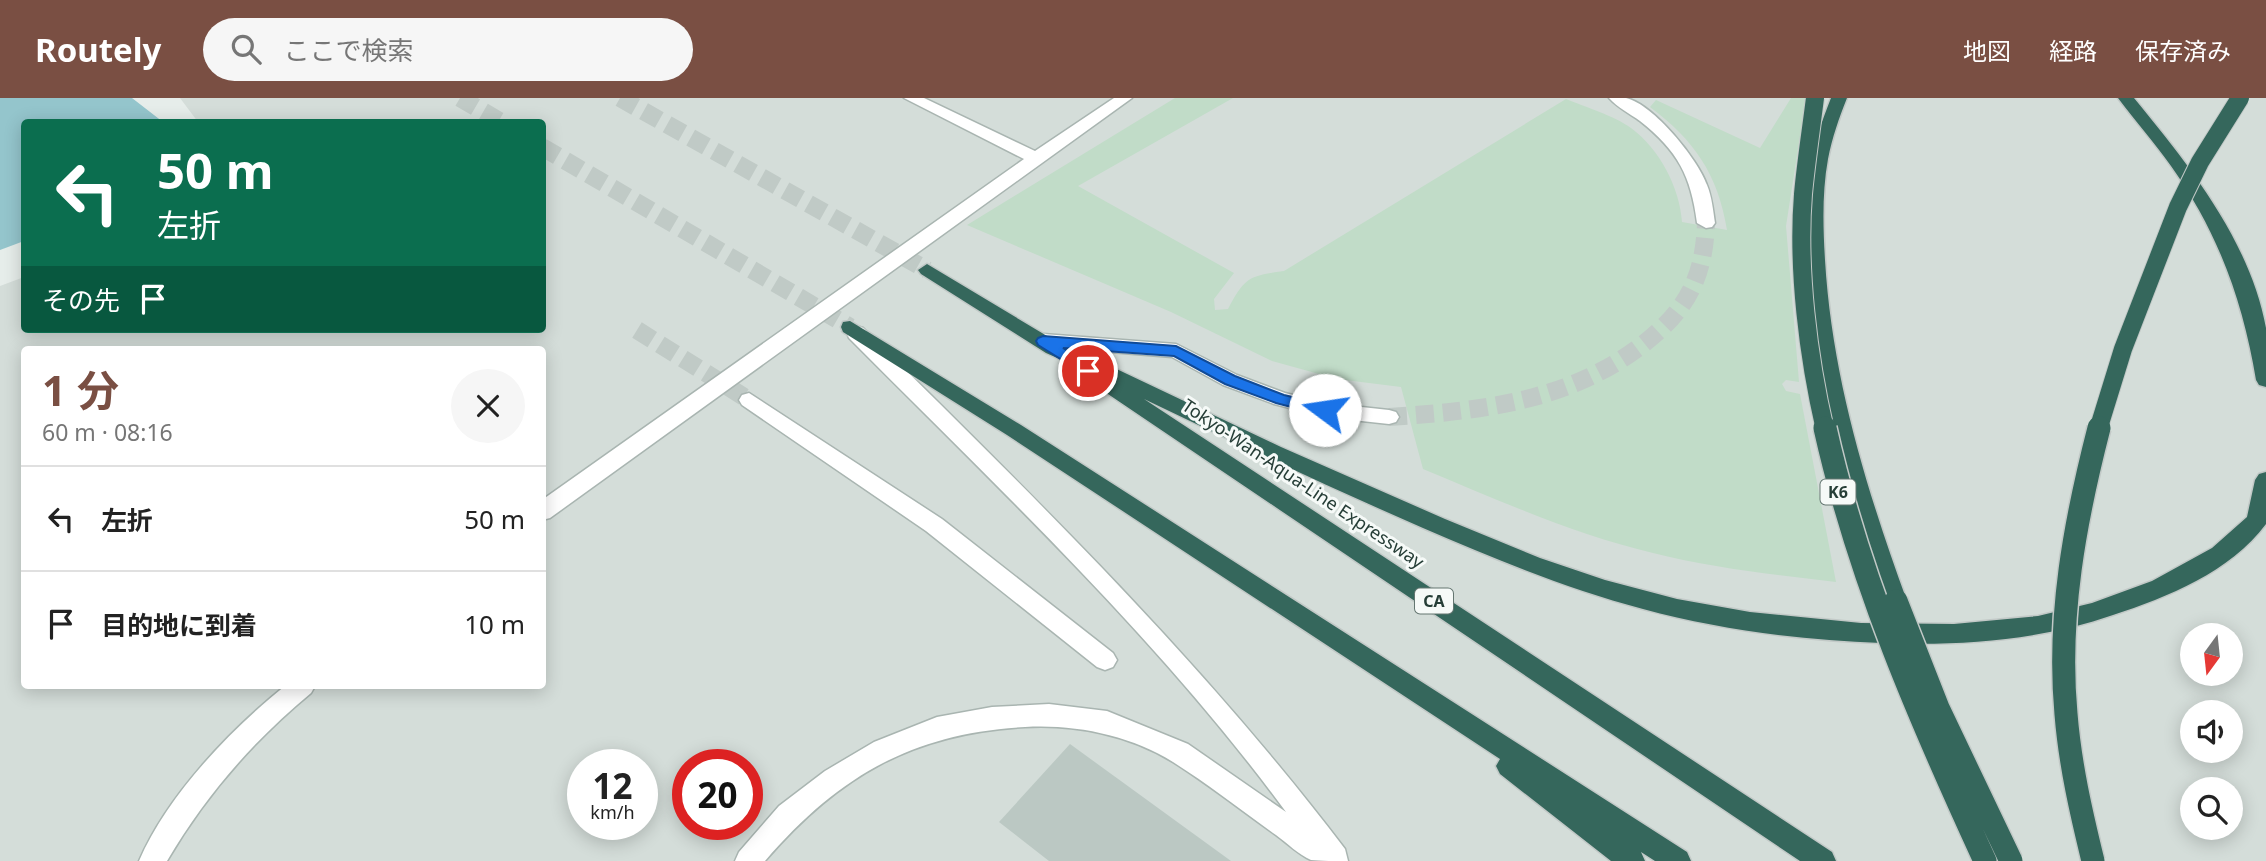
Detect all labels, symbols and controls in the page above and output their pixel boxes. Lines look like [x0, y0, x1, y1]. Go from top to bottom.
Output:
search box [203, 18, 693, 81]
text: Routely [35, 27, 161, 72]
icon: search [227, 30, 265, 68]
text: ここで検索 [283, 32, 413, 68]
text: 地図 [1963, 34, 2011, 67]
text: 経路 [2049, 34, 2097, 67]
text: 保存済み [2135, 34, 2231, 67]
text: 50 m [157, 137, 274, 203]
icon: left [42, 147, 133, 238]
text: 左折 [157, 203, 221, 246]
icon: arrive [134, 280, 172, 318]
text: その先 [42, 282, 120, 318]
pin [1058, 341, 1118, 401]
icon: arrive [1069, 352, 1107, 390]
text: 1 分 [42, 361, 119, 418]
button: close [451, 369, 525, 443]
position arrow [1288, 373, 1362, 447]
street label: Tokyo-Wan-Aqua-Line Expressway [1178, 393, 1430, 574]
text: 60 m · 08:16 [42, 416, 173, 448]
road number: K6 [1820, 480, 1856, 504]
icon: left [42, 500, 80, 538]
text: 50 m [464, 501, 525, 537]
text: 左折 [101, 502, 153, 538]
road number: CA [1415, 588, 1453, 614]
icon: arrive [42, 605, 80, 643]
text: 10 m [464, 606, 525, 642]
text: 目的地に到着 [101, 607, 257, 643]
north arrow [2180, 623, 2244, 686]
map controls [2180, 623, 2243, 840]
button: sound [2180, 700, 2243, 763]
speed limit sign: 20 [672, 749, 763, 840]
text: 12 [592, 762, 633, 809]
button: search [2180, 777, 2243, 840]
text: km/h [590, 800, 635, 824]

